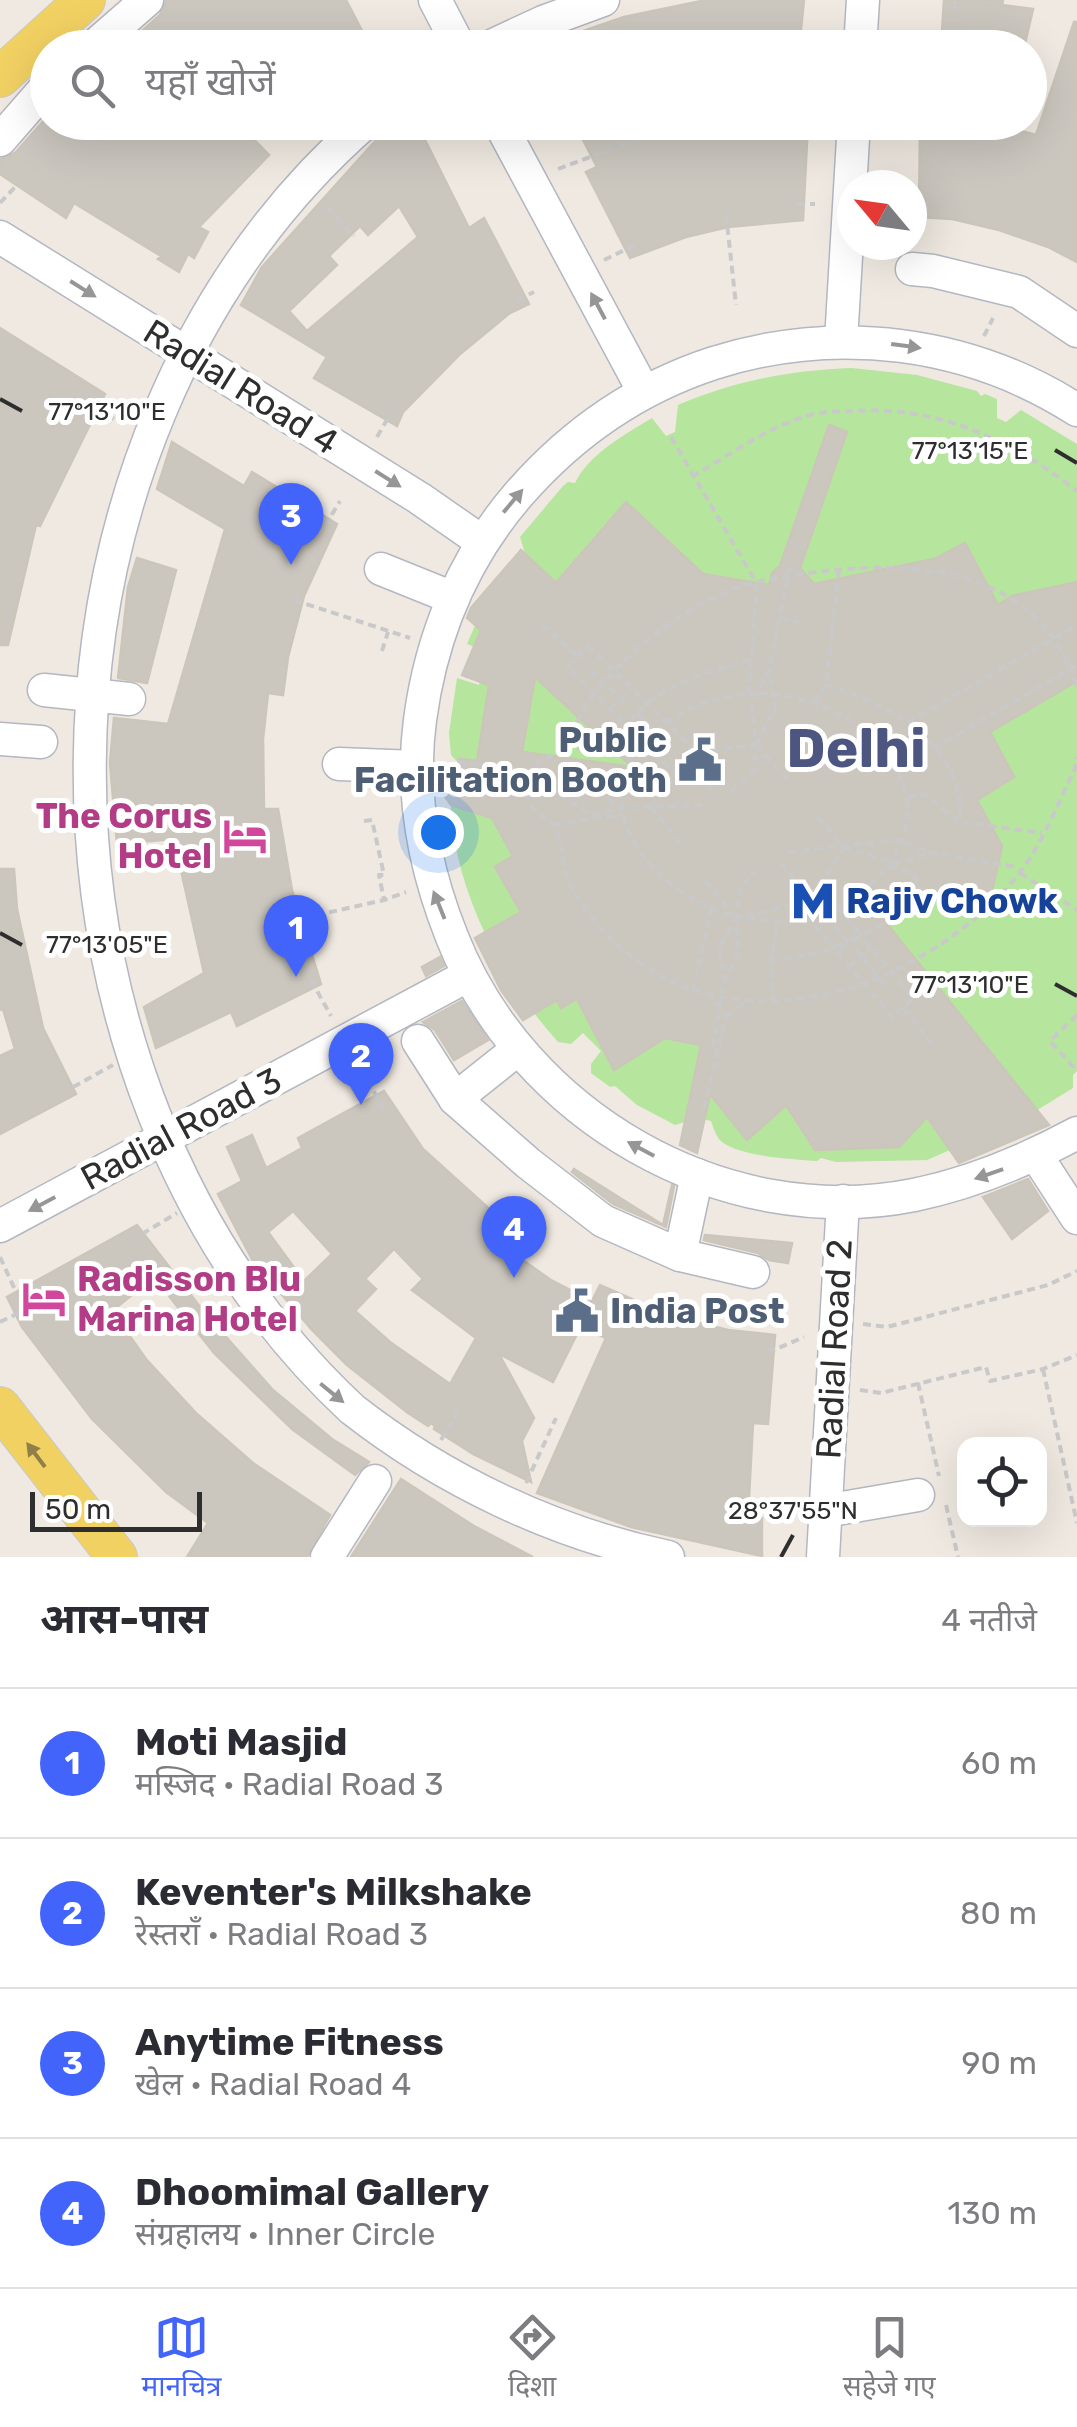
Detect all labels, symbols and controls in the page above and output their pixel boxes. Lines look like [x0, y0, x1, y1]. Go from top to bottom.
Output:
search box [30, 30, 1047, 140]
icon: search [65, 58, 120, 113]
text: यहाँ खोजें [145, 59, 276, 105]
north arrow [837, 170, 927, 260]
one-way arrow [69, 279, 97, 297]
one-way arrow [590, 291, 607, 320]
street label: Radial Road 4 [136, 311, 346, 463]
one-way arrow [891, 339, 922, 355]
text: 77°13'10"E [48, 397, 166, 426]
text: 77°13'15"E [912, 436, 1028, 465]
one-way arrow [375, 469, 402, 488]
pin: 3 [258, 482, 324, 565]
one-way arrow [502, 488, 523, 513]
district label: Delhi [786, 716, 926, 781]
place label: Public Facilitation Booth [354, 719, 667, 801]
public building icon: Public Facilitation Booth [676, 736, 724, 784]
place label: The Corus Hotel [36, 795, 212, 877]
your location [413, 807, 464, 858]
hotel icon: The Corus Hotel [221, 812, 269, 860]
metro station icon: Rajiv Chowk [789, 877, 837, 925]
place label: Rajiv Chowk [846, 880, 1059, 922]
one-way arrow [431, 890, 447, 920]
pin: 1 [264, 894, 328, 977]
text: 77°13'05"E [46, 930, 168, 959]
text: 77°13'10"E [911, 970, 1029, 999]
pin: 2 [328, 1022, 394, 1105]
street label: Radial Road 3 [74, 1059, 288, 1199]
one-way arrow [627, 1141, 655, 1158]
one-way arrow [973, 1167, 1003, 1182]
one-way arrow [27, 1195, 56, 1212]
pin: 4 [482, 1196, 546, 1278]
street label: Radial Road 2 [807, 1238, 861, 1460]
place label: Radisson Blu Marina Hotel [77, 1258, 301, 1340]
hotel icon: Radisson Blu Marina Hotel [20, 1275, 68, 1323]
public building icon: India Post [553, 1287, 601, 1335]
place label: India Post [610, 1290, 784, 1332]
one-way arrow [320, 1382, 345, 1403]
map controls [957, 1437, 1047, 1527]
button: locate [957, 1437, 1047, 1527]
one-way arrow [27, 1442, 47, 1468]
scale bar [30, 1487, 202, 1532]
text: 50 m [45, 1493, 111, 1526]
text: 28°37'55"N [728, 1496, 858, 1525]
text: आस-पास [40, 1594, 208, 1644]
text: 4 नतीजे [941, 1601, 1037, 1639]
text: Moti Masjid [135, 1719, 348, 1765]
text: 1 [65, 1744, 80, 1782]
text: 60 m [961, 1744, 1037, 1782]
text: मस्जिद · Radial Road 3 [135, 1765, 443, 1803]
text: Keventer's Milkshake [135, 1869, 532, 1915]
text: 2 [62, 1894, 83, 1932]
text: 80 m [960, 1894, 1037, 1932]
text: रेस्तराँ · Radial Road 3 [135, 1915, 428, 1953]
text: Anytime Fitness [135, 2019, 444, 2065]
text: 3 [62, 2044, 83, 2082]
text: 90 m [961, 2044, 1037, 2082]
text: खेल · Radial Road 4 [135, 2065, 411, 2103]
text: Dhoomimal Gallery [135, 2169, 489, 2215]
text: 4 [62, 2194, 83, 2232]
text: 130 m [947, 2194, 1037, 2232]
text: संग्रहालय · Inner Circle [135, 2215, 435, 2253]
tab: मानचित्र [142, 2310, 222, 2407]
tab: दिशा [505, 2310, 560, 2407]
tab: सहेजे गए [843, 2310, 935, 2407]

